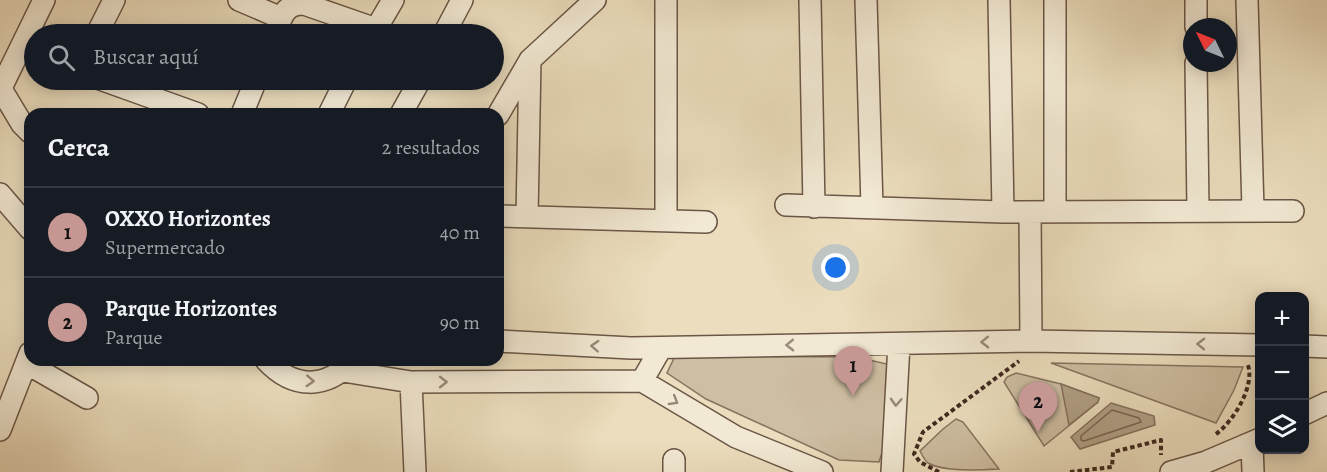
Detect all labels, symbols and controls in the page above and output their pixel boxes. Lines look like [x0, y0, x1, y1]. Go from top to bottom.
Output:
north arrow [1183, 18, 1237, 72]
search box [24, 24, 504, 90]
icon: search [45, 41, 78, 74]
text: Buscar aquí [93, 42, 199, 72]
text: Cerca [48, 130, 110, 165]
text: 2 resultados [382, 134, 480, 161]
text: OXXO Horizontes [105, 204, 271, 234]
text: 1 [64, 219, 71, 246]
text: 40 m [440, 219, 480, 246]
text: Supermercado [105, 234, 225, 261]
your location [821, 253, 850, 282]
map controls [1255, 292, 1309, 454]
button: + [1255, 292, 1309, 346]
text: Parque Horizontes [105, 294, 277, 324]
text: 2 [63, 309, 72, 336]
text: 90 m [440, 309, 480, 336]
text: Parque [105, 324, 163, 351]
one-way arrow [981, 336, 990, 348]
one-way arrow [1197, 338, 1206, 351]
one-way arrow [786, 339, 795, 352]
one-way arrow [591, 340, 600, 353]
pin: 1 [834, 346, 872, 396]
button: − [1255, 346, 1309, 400]
one-way arrow [305, 375, 314, 388]
one-way arrow [438, 376, 447, 388]
pin: 2 [1018, 382, 1058, 432]
one-way arrow [668, 393, 678, 405]
one-way arrow [890, 398, 903, 407]
button: layers [1255, 400, 1309, 454]

